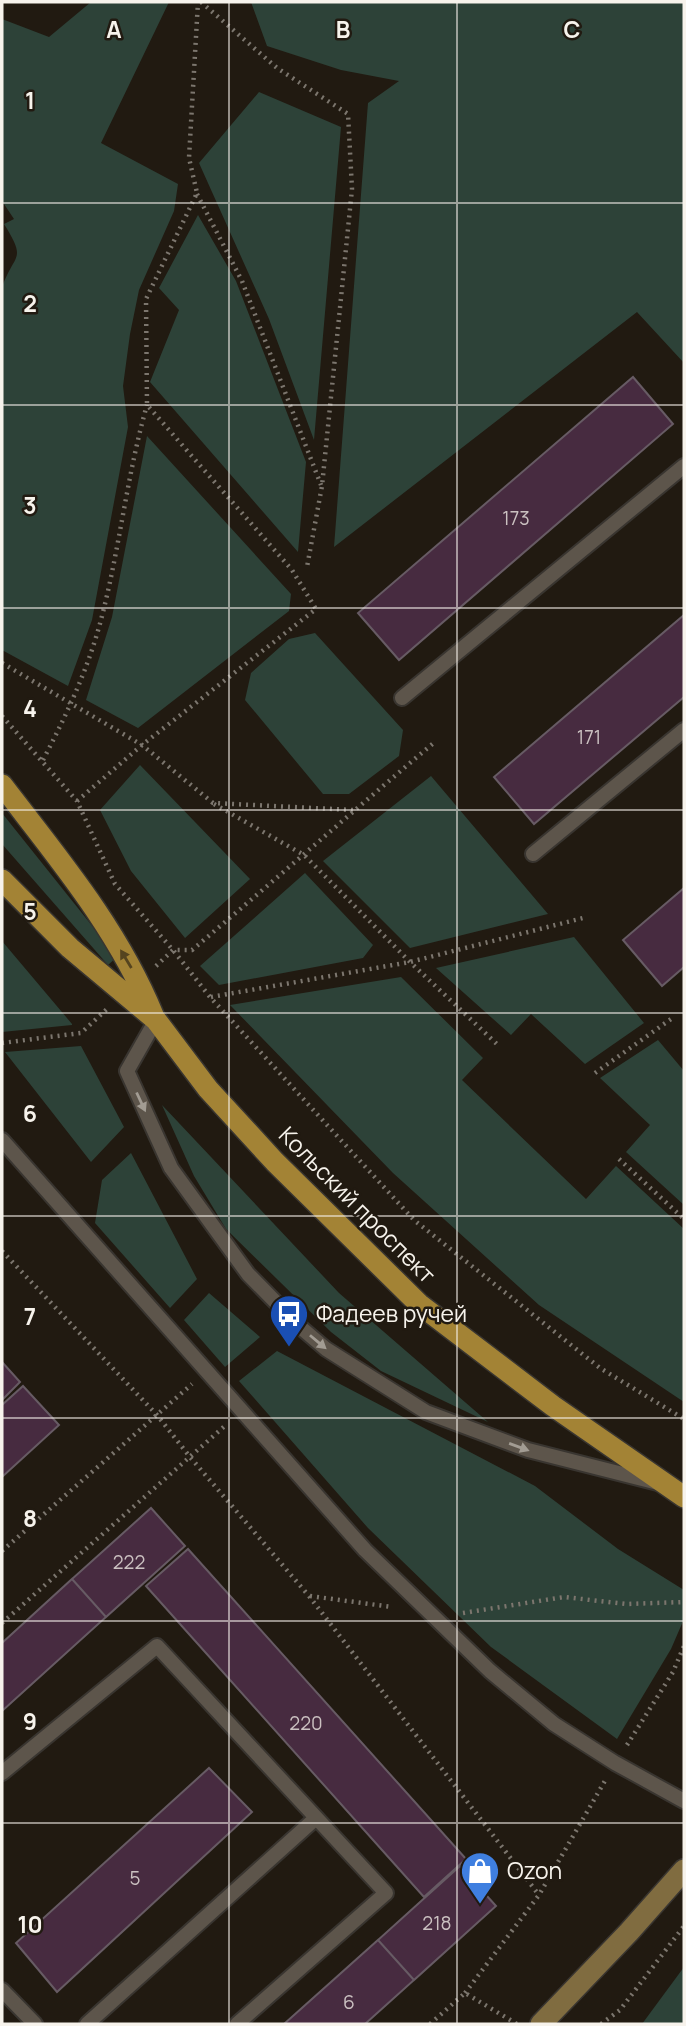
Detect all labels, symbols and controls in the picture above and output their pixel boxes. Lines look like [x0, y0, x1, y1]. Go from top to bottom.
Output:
text: A [106, 13, 122, 45]
text: B [336, 13, 350, 45]
text: C [564, 13, 581, 45]
text: 1 [25, 84, 35, 116]
text: 2 [23, 287, 37, 319]
text: 3 [23, 489, 37, 521]
house number: 173 [502, 505, 530, 531]
text: 4 [23, 692, 37, 724]
house number: 171 [577, 724, 601, 750]
text: 5 [23, 895, 37, 927]
one-way arrow [120, 949, 132, 968]
one-way arrow [135, 1092, 147, 1112]
text: 6 [23, 1097, 37, 1129]
street label: Кольский проспект [272, 1119, 443, 1290]
bus stop icon: Фадеев ручей [268, 1293, 310, 1348]
place label: Фадеев ручей [316, 1297, 467, 1329]
text: 7 [24, 1300, 36, 1332]
one-way arrow [309, 1334, 327, 1350]
one-way arrow [508, 1441, 529, 1452]
text: 8 [23, 1502, 37, 1534]
house number: 222 [113, 1549, 145, 1575]
text: 9 [23, 1705, 37, 1737]
house number: 220 [289, 1710, 323, 1736]
shop icon: Ozon [459, 1850, 501, 1905]
place label: Ozon [507, 1854, 562, 1886]
house number: 5 [130, 1865, 141, 1891]
text: 10 [17, 1908, 43, 1940]
house number: 218 [422, 1910, 452, 1936]
house number: 6 [343, 1989, 355, 2015]

